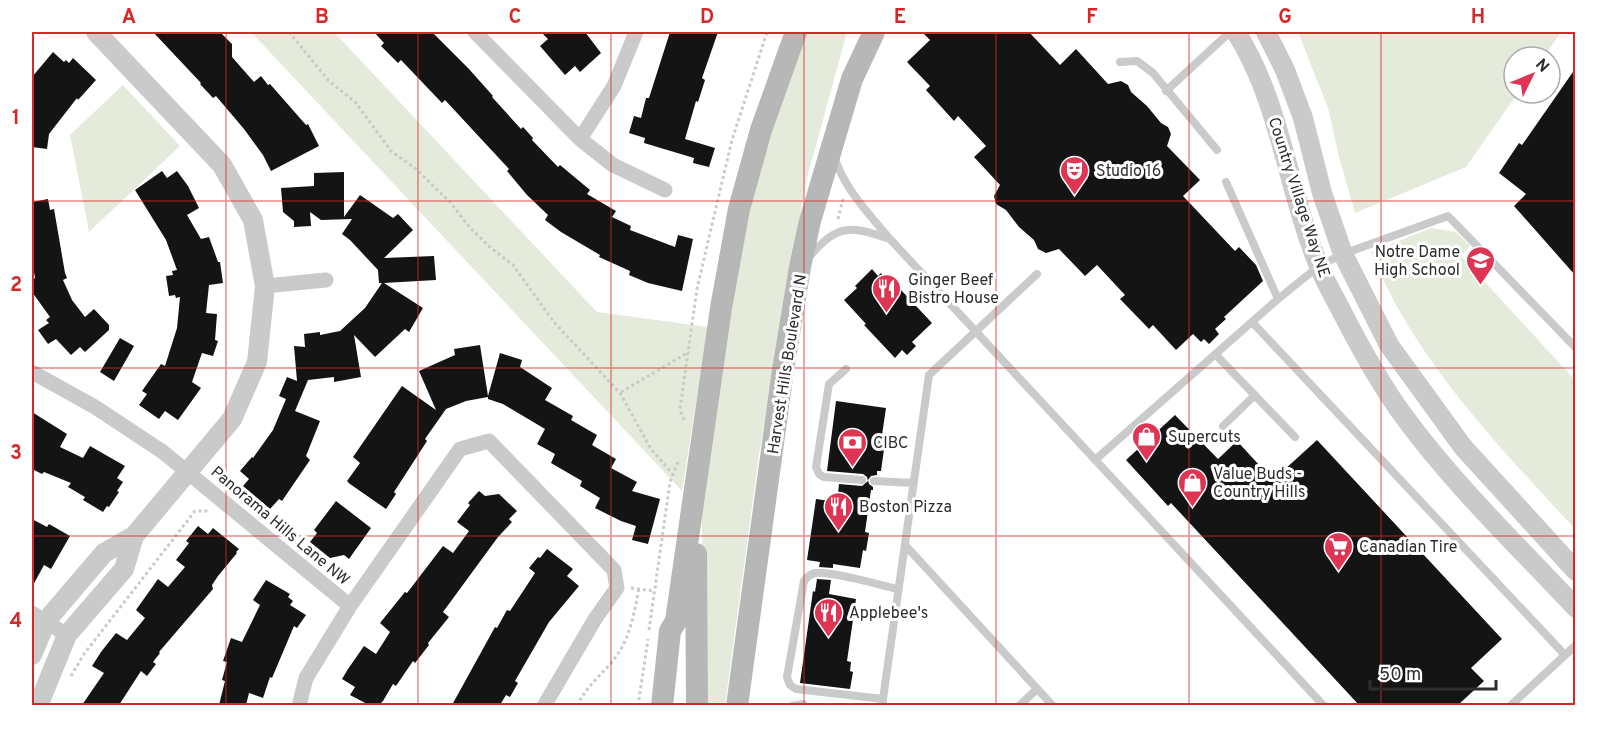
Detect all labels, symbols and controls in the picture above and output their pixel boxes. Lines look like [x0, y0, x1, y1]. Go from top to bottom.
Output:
text: A [122, 5, 136, 31]
text: B [315, 5, 329, 31]
text: C [509, 5, 521, 31]
text: D [700, 5, 714, 31]
text: E [894, 5, 906, 31]
text: F [1086, 5, 1098, 31]
text: G [1278, 5, 1292, 31]
text: H [1471, 5, 1485, 31]
north arrow [1502, 45, 1562, 105]
text: N [1530, 55, 1553, 77]
text: 1 [12, 106, 20, 132]
street label: Country Village Way NE [1263, 115, 1334, 280]
theatre icon: Studio 16 [1059, 154, 1091, 196]
place label: Studio 16 [1096, 162, 1161, 182]
place label: Notre Dame High School [1374, 243, 1460, 281]
school or university icon: Notre Dame High School [1465, 244, 1497, 286]
place label: Ginger Beef Bistro House [908, 271, 999, 309]
restaurant icon: Ginger Beef Bistro House [871, 272, 903, 314]
text: 2 [10, 273, 22, 299]
street label: Harvest Hills Boulevard N [764, 273, 812, 456]
shop icon: Supercuts [1131, 420, 1163, 462]
bank icon: CIBC [836, 426, 868, 468]
place label: Supercuts [1168, 428, 1241, 448]
place label: CIBC [873, 434, 908, 454]
text: 3 [10, 441, 22, 467]
street label: Panorama Hills Lane NW [206, 462, 353, 591]
place label: Value Buds - Country Hills [1213, 465, 1305, 503]
shop icon: Value Buds - Country Hills [1176, 466, 1208, 508]
restaurant icon: Boston Pizza [822, 490, 854, 532]
place label: Boston Pizza [859, 498, 952, 518]
supermarket icon: Canadian Tire [1322, 530, 1354, 572]
place label: Canadian Tire [1359, 538, 1457, 558]
restaurant icon: Applebee's [812, 596, 844, 638]
place label: Applebee's [849, 604, 928, 624]
text: 4 [10, 609, 22, 635]
scale bar [1370, 653, 1496, 691]
text: 50 m [1379, 664, 1421, 687]

